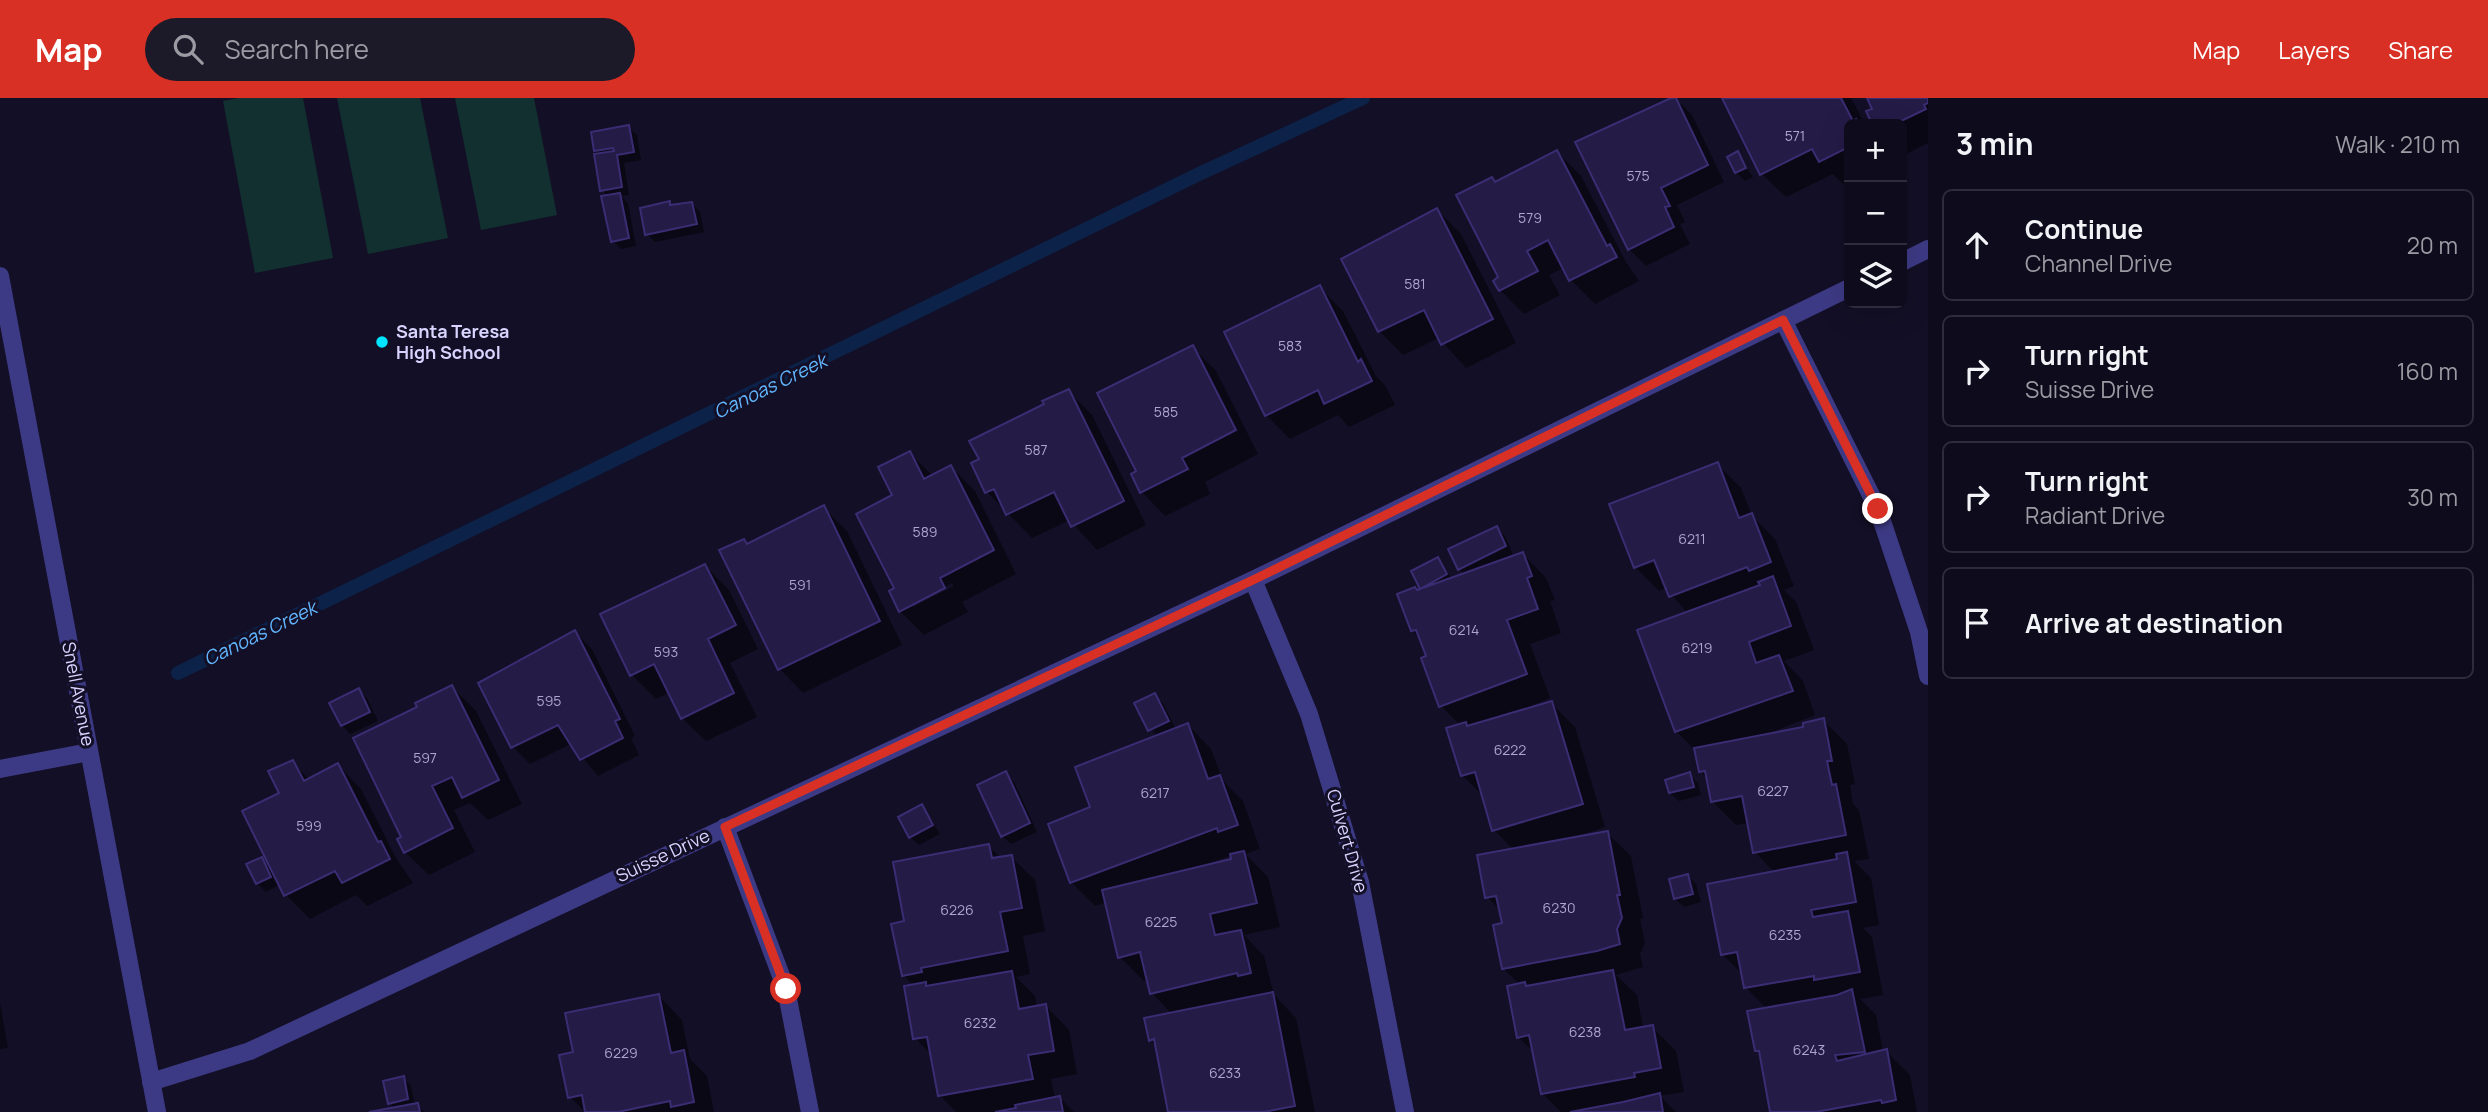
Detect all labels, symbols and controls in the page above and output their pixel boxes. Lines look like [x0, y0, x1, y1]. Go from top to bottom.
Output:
search box [145, 18, 635, 81]
text: Map [35, 27, 103, 72]
icon: search [169, 30, 207, 68]
text: Search here [225, 31, 369, 67]
text: Map [2193, 33, 2240, 66]
text: Layers [2278, 33, 2350, 66]
text: Share [2388, 33, 2453, 66]
map controls [1844, 119, 1907, 308]
button: + [1844, 119, 1907, 182]
text: 3 min [1956, 123, 2034, 164]
house number: 571 [1785, 126, 1805, 145]
text: Walk · 210 m [2335, 128, 2460, 160]
house number: 575 [1626, 166, 1650, 185]
button: − [1844, 182, 1907, 245]
house number: 579 [1518, 208, 1542, 227]
text: Continue [2025, 211, 2143, 247]
icon: ahead [1958, 226, 1996, 264]
text: 20 m [2407, 229, 2458, 261]
button: layers [1844, 245, 1907, 308]
text: Channel Drive [2025, 247, 2172, 279]
house number: 581 [1404, 274, 1426, 293]
place label: Santa Teresa High School [396, 319, 510, 364]
marker: Santa Teresa High School [374, 334, 390, 350]
house number: 583 [1278, 336, 1302, 355]
text: Turn right [2025, 337, 2149, 373]
water label: Canoas Creek [709, 346, 833, 425]
icon: right [1958, 352, 1996, 390]
text: 160 m [2397, 355, 2458, 387]
text: Suisse Drive [2025, 373, 2154, 405]
house number: 585 [1154, 402, 1178, 421]
house number: 587 [1024, 440, 1048, 459]
text: Turn right [2025, 463, 2149, 499]
icon: right [1958, 478, 1996, 516]
text: 30 m [2407, 481, 2458, 513]
route end [1862, 493, 1893, 524]
text: Radiant Drive [2025, 499, 2165, 531]
house number: 589 [913, 522, 937, 541]
house number: 6211 [1678, 529, 1706, 548]
house number: 591 [789, 575, 811, 594]
water label: Canoas Creek [199, 593, 323, 672]
icon: arrive [1958, 604, 1996, 642]
text: Arrive at destination [2025, 605, 2283, 641]
house number: 6214 [1449, 620, 1479, 639]
house number: 6219 [1682, 638, 1712, 657]
street label: Snell Avenue [57, 640, 101, 748]
house number: 593 [654, 642, 678, 661]
house number: 595 [537, 691, 561, 710]
house number: 6222 [1494, 740, 1526, 759]
house number: 597 [413, 748, 437, 767]
house number: 6227 [1757, 781, 1789, 800]
house number: 6217 [1140, 783, 1170, 802]
street label: Culvert Drive [1322, 786, 1374, 895]
house number: 599 [296, 816, 322, 835]
street label: Suisse Drive [612, 823, 713, 887]
house number: 6230 [1543, 898, 1575, 917]
house number: 6226 [940, 900, 974, 919]
house number: 6225 [1145, 912, 1177, 931]
house number: 6235 [1769, 925, 1801, 944]
route start [770, 973, 801, 1004]
house number: 6232 [964, 1013, 996, 1032]
house number: 6238 [1569, 1022, 1601, 1041]
house number: 6243 [1793, 1040, 1825, 1059]
house number: 6229 [604, 1043, 638, 1062]
house number: 6233 [1209, 1063, 1241, 1082]

